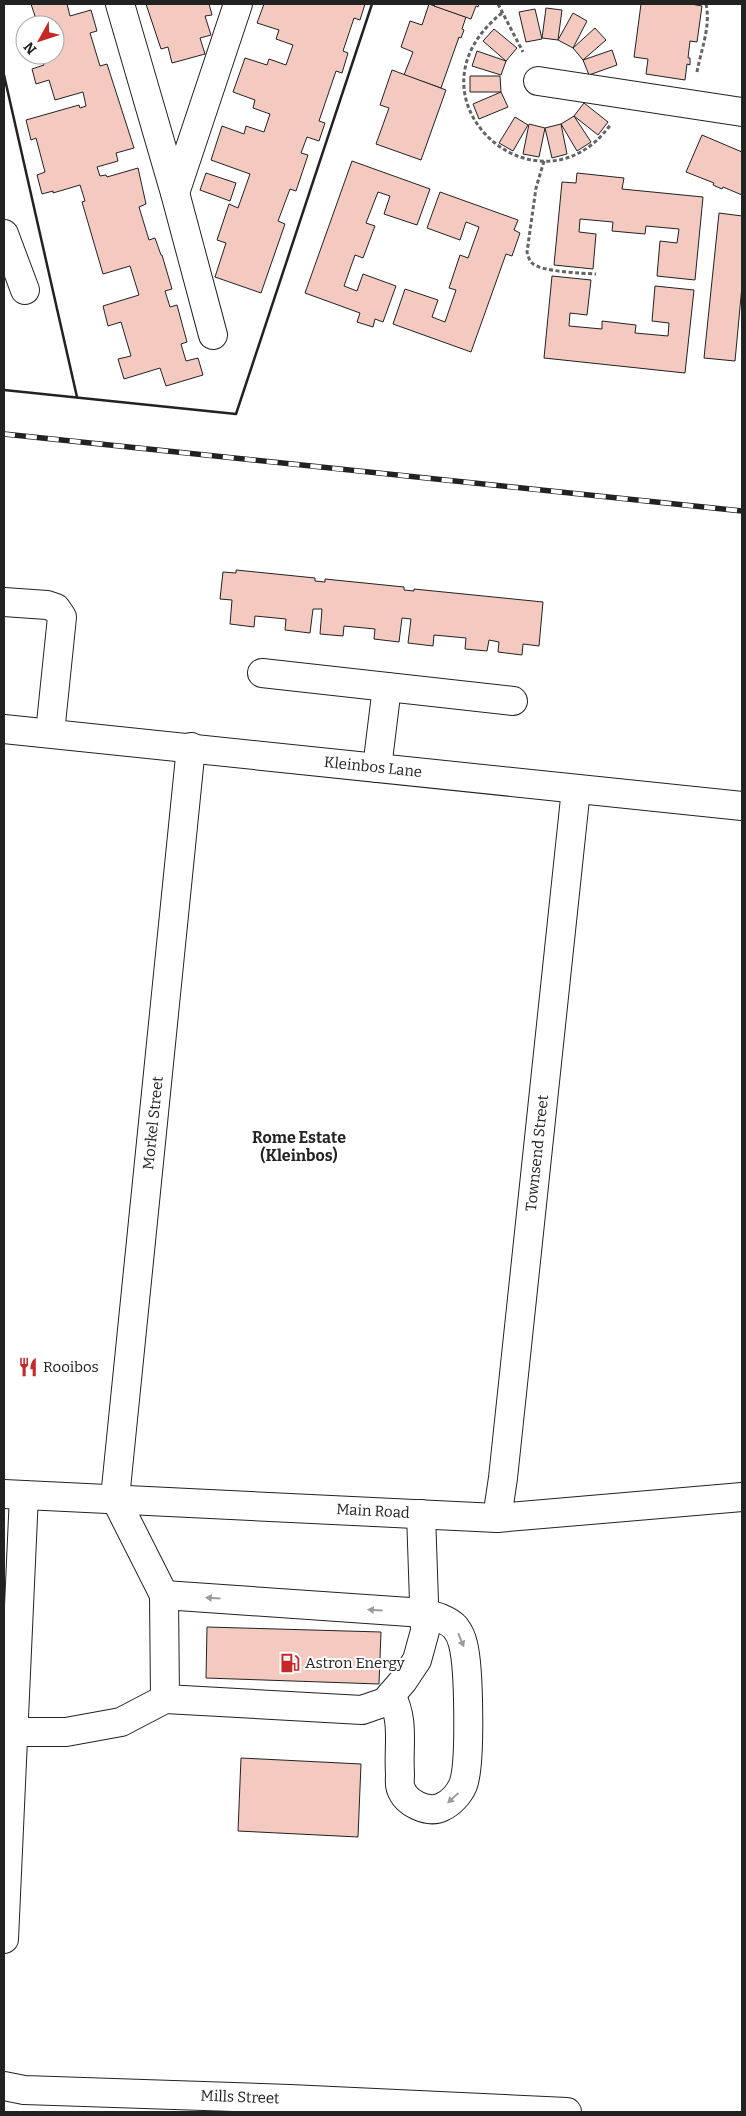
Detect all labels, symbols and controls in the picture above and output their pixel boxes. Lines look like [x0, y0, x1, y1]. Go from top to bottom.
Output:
north arrow [15, 15, 65, 65]
text: N [20, 38, 40, 58]
street label: Kleinbos Lane [323, 753, 423, 781]
street label: Morkel Street [139, 1075, 167, 1171]
street label: Townsend Street [522, 1093, 552, 1212]
district label: Rome Estate (Kleinbos) [252, 1128, 346, 1165]
restaurant icon: Rooibos [17, 1356, 39, 1378]
place label: Rooibos [43, 1358, 99, 1376]
street label: Main Road [336, 1500, 410, 1522]
one-way arrow [205, 1594, 221, 1602]
one-way arrow [367, 1606, 383, 1614]
one-way arrow [457, 1633, 465, 1647]
fuel station icon: Astron Energy [279, 1652, 301, 1674]
place label: Astron Energy [305, 1654, 405, 1672]
one-way arrow [447, 1792, 460, 1803]
street label: Mills Street [200, 2087, 280, 2107]

